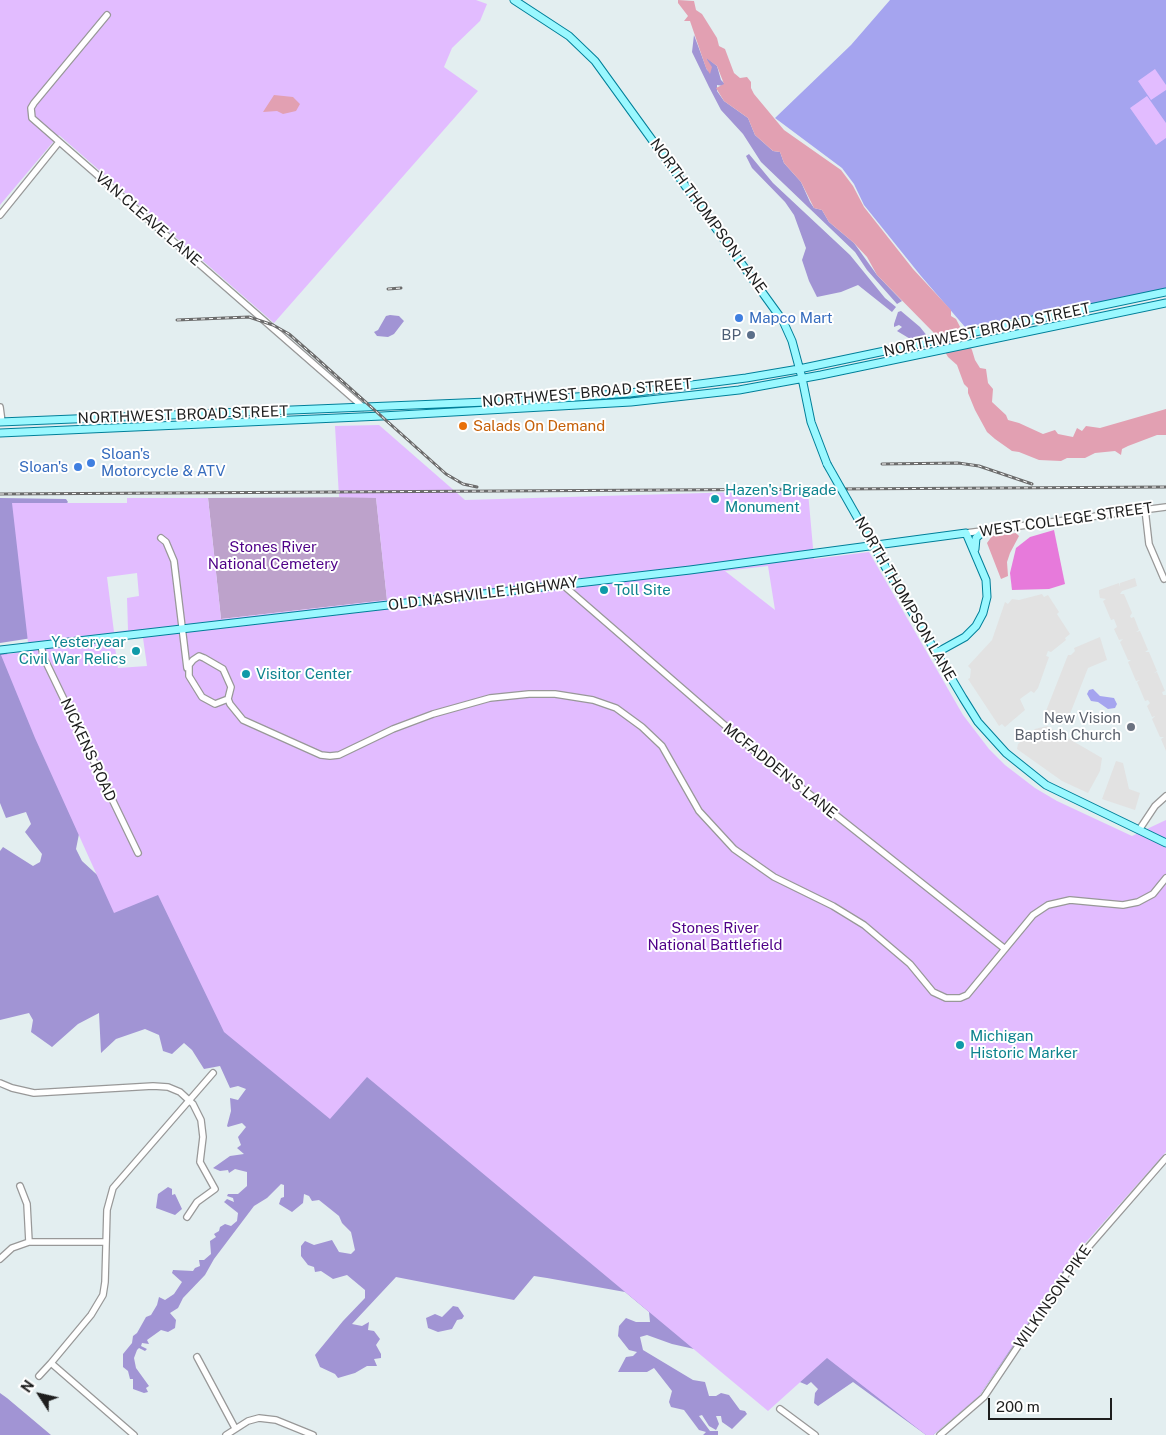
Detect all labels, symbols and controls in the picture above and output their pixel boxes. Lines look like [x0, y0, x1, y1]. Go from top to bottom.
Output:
street label: NORTH THOMPSON LANE [646, 135, 770, 297]
street label: VAN CLEAVE LANE [91, 168, 205, 270]
street label: NORTHWEST BROAD STREET [882, 299, 1092, 361]
place label: Mapco Mart [749, 309, 833, 327]
marker: Mapco Mart [733, 312, 745, 324]
place label: BP [721, 326, 741, 344]
marker: BP [745, 329, 757, 341]
street label: NORTHWEST BROAD STREET [481, 375, 693, 411]
street label: NORTHWEST BROAD STREET [77, 402, 289, 428]
place label: Salads On Demand [473, 417, 605, 435]
marker: Salads On Demand [457, 420, 469, 432]
place label: Sloan's Motorcycle & ATV [101, 445, 226, 480]
marker: Sloan's Motorcycle & ATV [85, 457, 97, 469]
place label: Sloan's [19, 458, 68, 476]
marker: Sloan's [72, 461, 84, 473]
place label: Hazen's Brigade Monument [725, 481, 836, 516]
marker: Hazen's Brigade Monument [709, 493, 721, 505]
street label: WEST COLLEGE STREET [978, 499, 1154, 541]
street label: NORTH THOMPSON LANE [851, 514, 959, 684]
park label: Stones River National Cemetery [208, 538, 338, 573]
street label: OLD NASHVILLE HIGHWAY [387, 573, 579, 615]
place label: Toll Site [614, 581, 671, 599]
marker: Toll Site [598, 584, 610, 596]
place label: Yesteryear Civil War Relics [19, 633, 126, 668]
marker: Yesteryear Civil War Relics [130, 645, 142, 657]
place label: Visitor Center [256, 665, 352, 683]
marker: Visitor Center [240, 668, 252, 680]
street label: NICKENS ROAD [56, 695, 120, 805]
place label: New Vision Baptish Church [1014, 709, 1121, 744]
street label: MCFADDEN'S LANE [719, 720, 841, 822]
marker: New Vision Baptish Church [1125, 721, 1137, 733]
park label: Stones River National Battlefield [648, 919, 782, 954]
place label: Michigan Historic Marker [970, 1027, 1078, 1062]
marker: Michigan Historic Marker [954, 1039, 966, 1051]
street label: WILKINSON PIKE [1011, 1242, 1095, 1352]
north arrow [15, 1370, 65, 1420]
text: N [18, 1377, 37, 1395]
scale bar [991, 1388, 1115, 1420]
text: 200 m [996, 1398, 1040, 1415]

